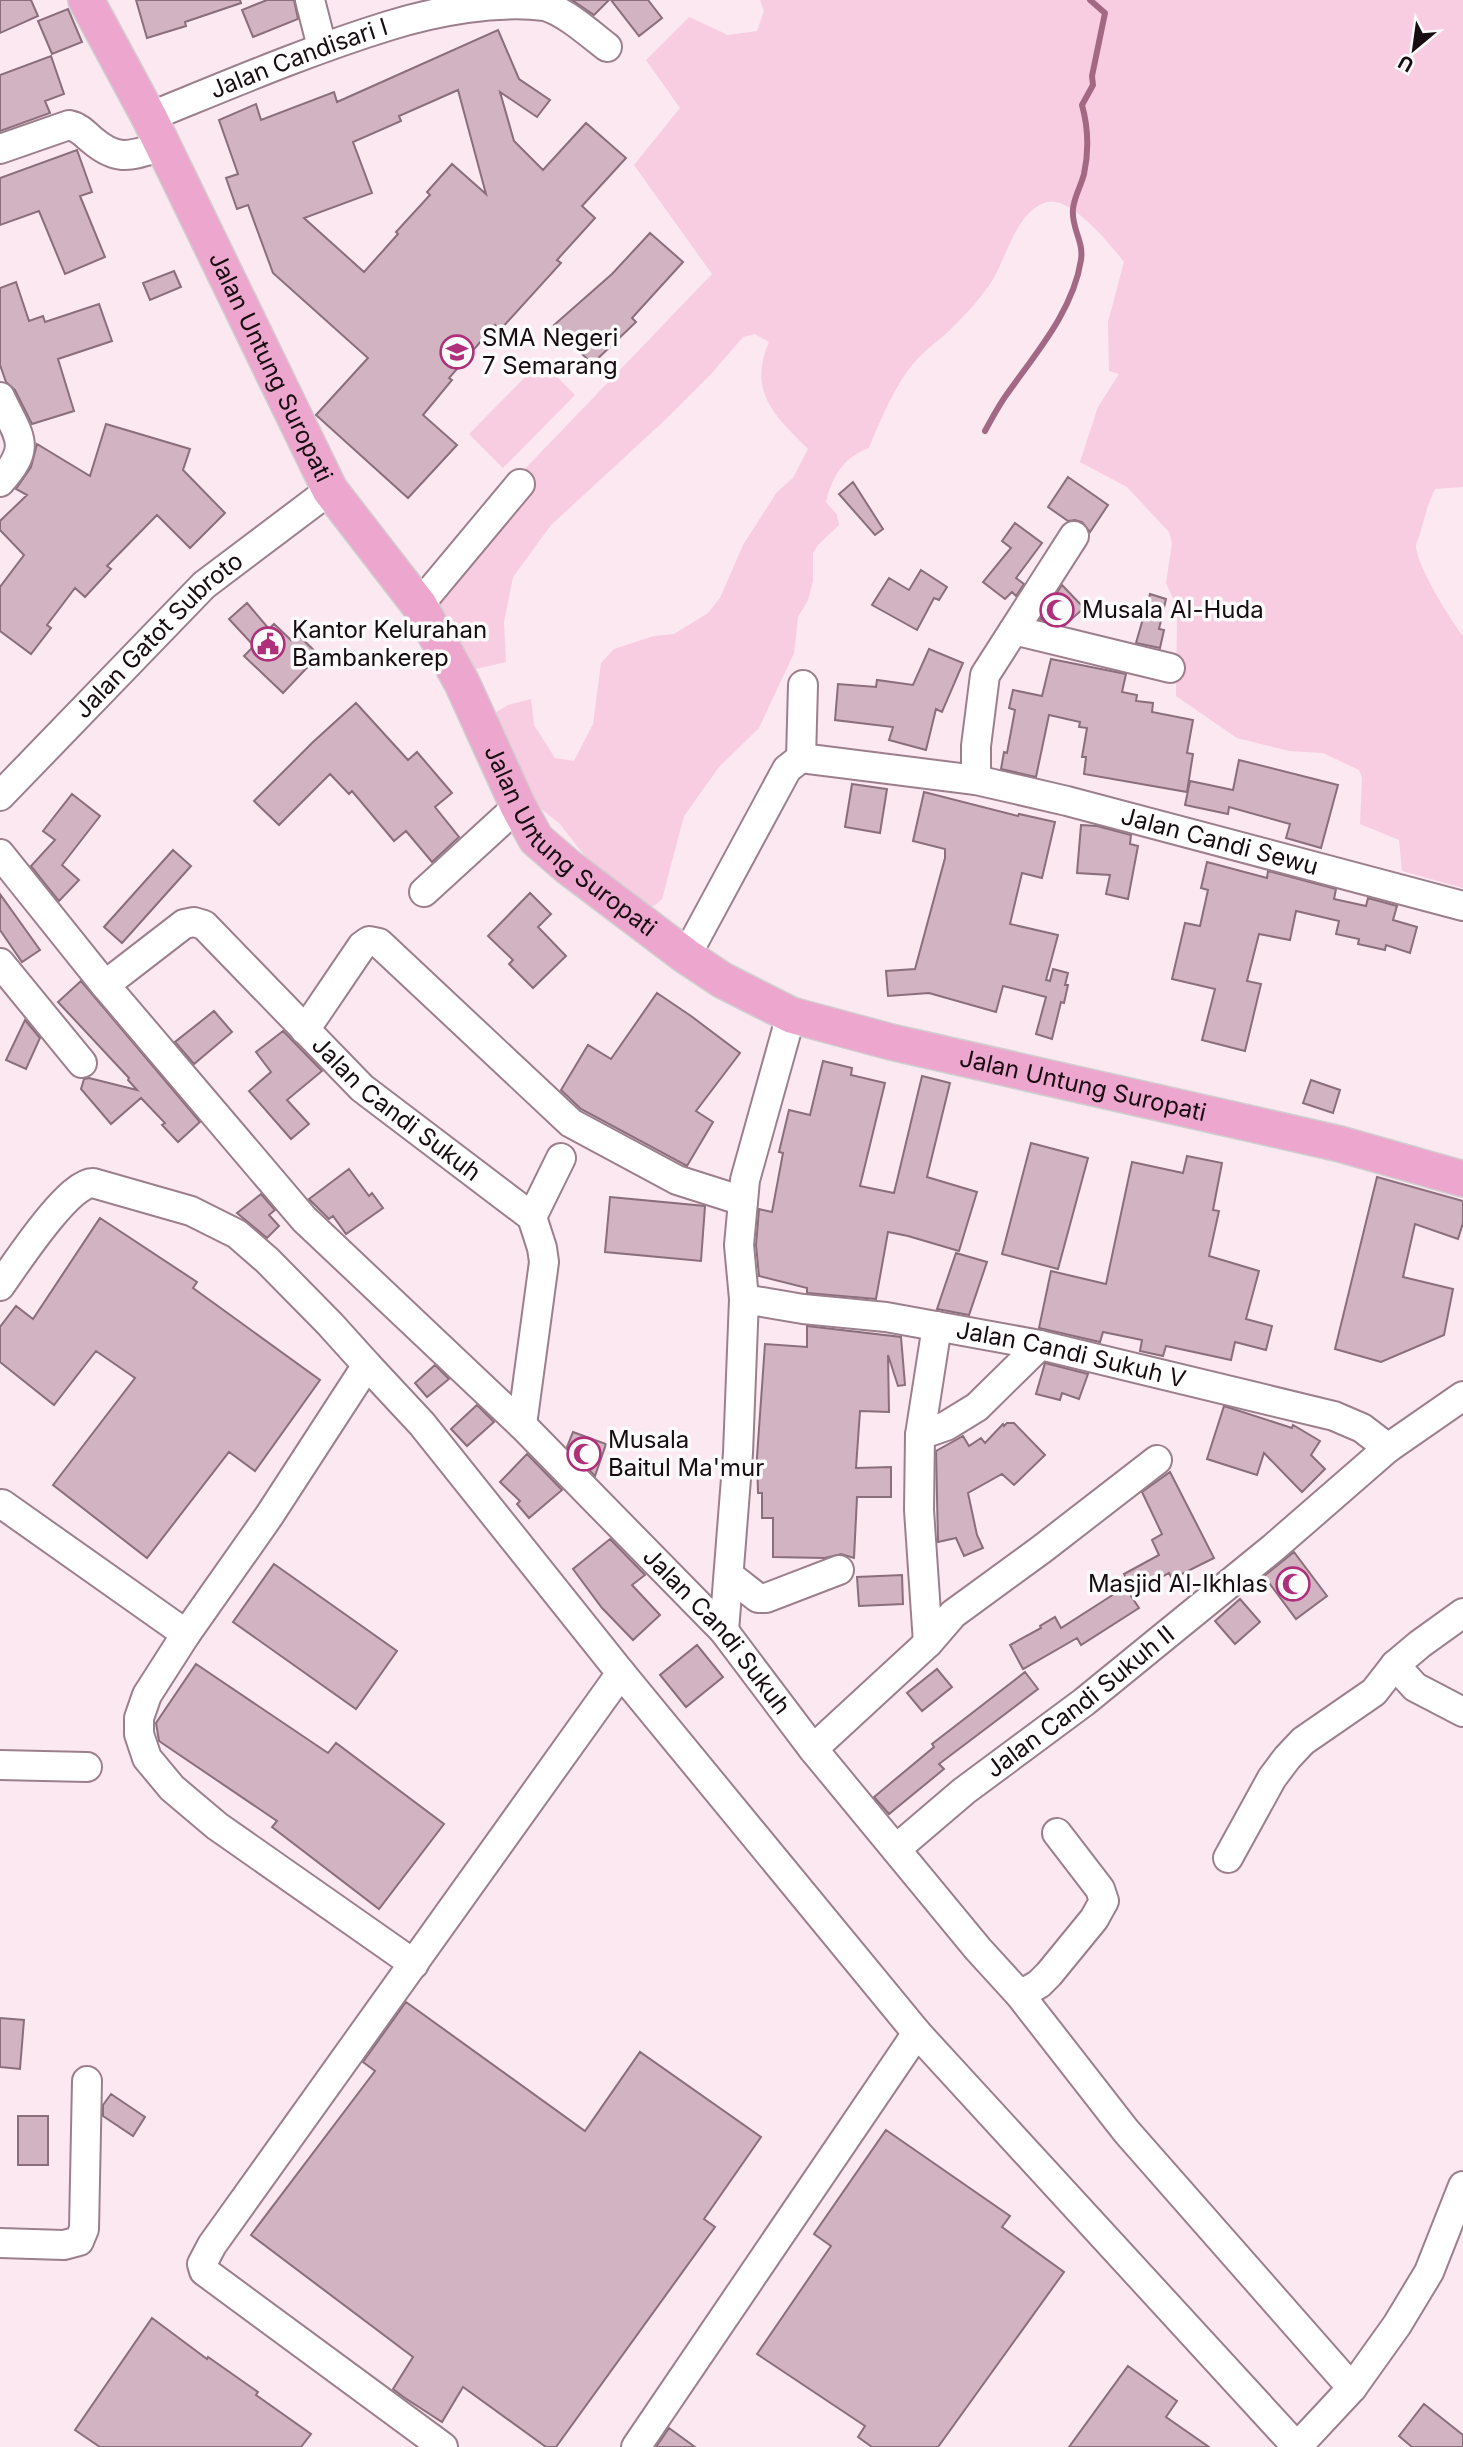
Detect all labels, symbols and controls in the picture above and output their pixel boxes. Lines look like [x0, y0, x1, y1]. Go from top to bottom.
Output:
street label: Jalan Candisari I [205, 12, 391, 105]
north arrow [1379, 14, 1449, 84]
text: U [1394, 50, 1418, 77]
street label: Jalan Untung Suropati [203, 247, 339, 487]
place label: SMA Negeri 7 Semarang [482, 323, 618, 380]
school or university icon: SMA Negeri 7 Semarang [438, 333, 476, 371]
street label: Jalan Gatot Subroto [68, 546, 248, 724]
mosque icon: Musala Al-Huda [1038, 591, 1076, 629]
place label: Musala Al-Huda [1082, 595, 1264, 624]
place label: Kantor Kelurahan Bambankerep [292, 615, 487, 672]
public building icon: Kantor Kelurahan Bambankerep [249, 625, 287, 663]
street label: Jalan Untung Suropati [478, 741, 662, 942]
street label: Jalan Candi Sewu [1118, 801, 1321, 881]
street label: Jalan Candi Sukuh [306, 1030, 487, 1187]
street label: Jalan Untung Suropati [957, 1043, 1209, 1127]
street label: Jalan Candi Sukuh V [954, 1315, 1189, 1394]
place label: Musala Baitul Ma'mur [608, 1425, 764, 1482]
mosque icon: Musala Baitul Ma'mur [565, 1435, 603, 1473]
street label: Jalan Candi Sukuh [637, 1542, 797, 1720]
mosque icon: Masjid Al-Ikhlas [1274, 1565, 1312, 1603]
place label: Masjid Al-Ikhlas [1088, 1569, 1268, 1598]
street label: Jalan Candi Sukuh II [980, 1619, 1180, 1784]

